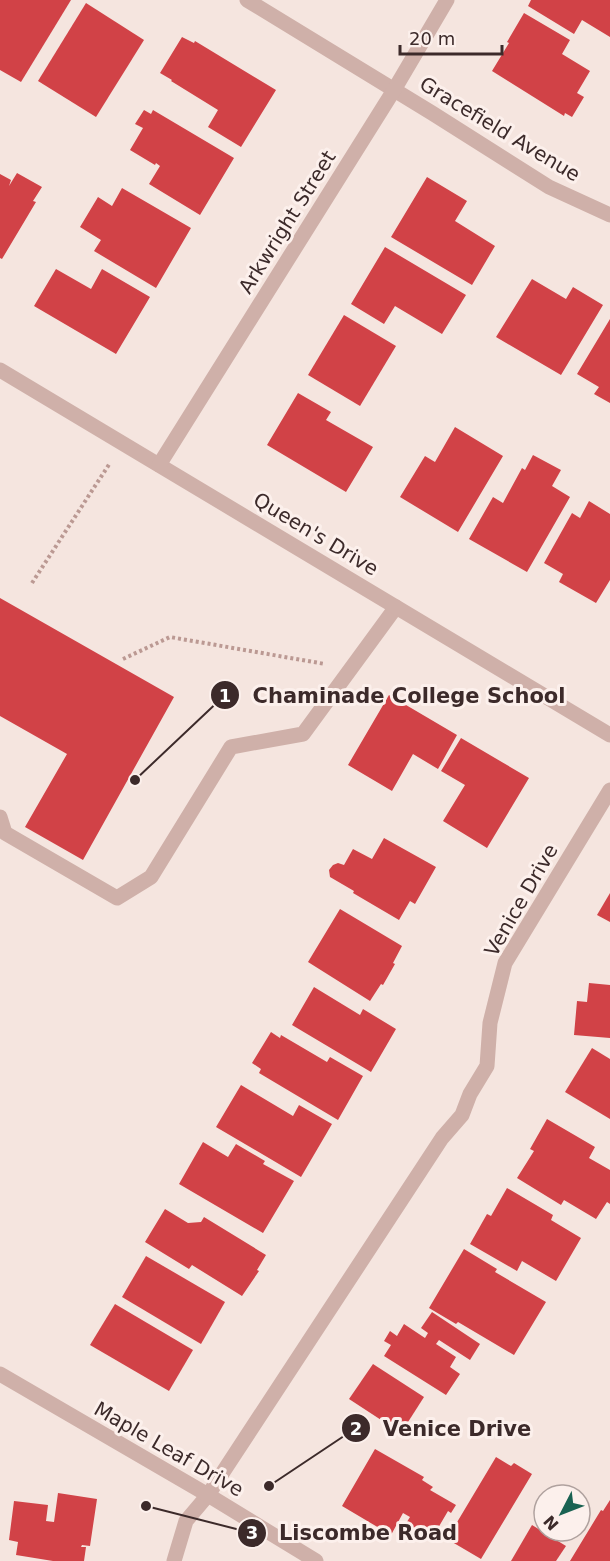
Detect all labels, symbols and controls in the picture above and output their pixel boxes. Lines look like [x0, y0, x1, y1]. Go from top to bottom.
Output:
scale bar [400, 18, 502, 56]
text: 20 m [409, 28, 455, 49]
street label: Gracefield Avenue [415, 72, 585, 186]
street label: Arkwright Street [233, 146, 341, 298]
street label: Queen's Drive [249, 487, 383, 581]
callout: Chaminade College School [210, 676, 577, 715]
text: Chaminade College School [253, 684, 565, 708]
text: 1 [219, 685, 231, 706]
street label: Venice Drive [479, 840, 563, 960]
street label: Maple Leaf Drive [90, 1396, 248, 1502]
callout: Venice Drive [341, 1409, 543, 1448]
text: Venice Drive [383, 1417, 531, 1441]
text: 2 [350, 1418, 362, 1439]
north arrow [532, 1483, 592, 1543]
text: N [540, 1511, 563, 1534]
callout: Liscombe Road [237, 1513, 469, 1552]
text: Liscombe Road [279, 1521, 457, 1545]
text: 3 [246, 1522, 258, 1543]

